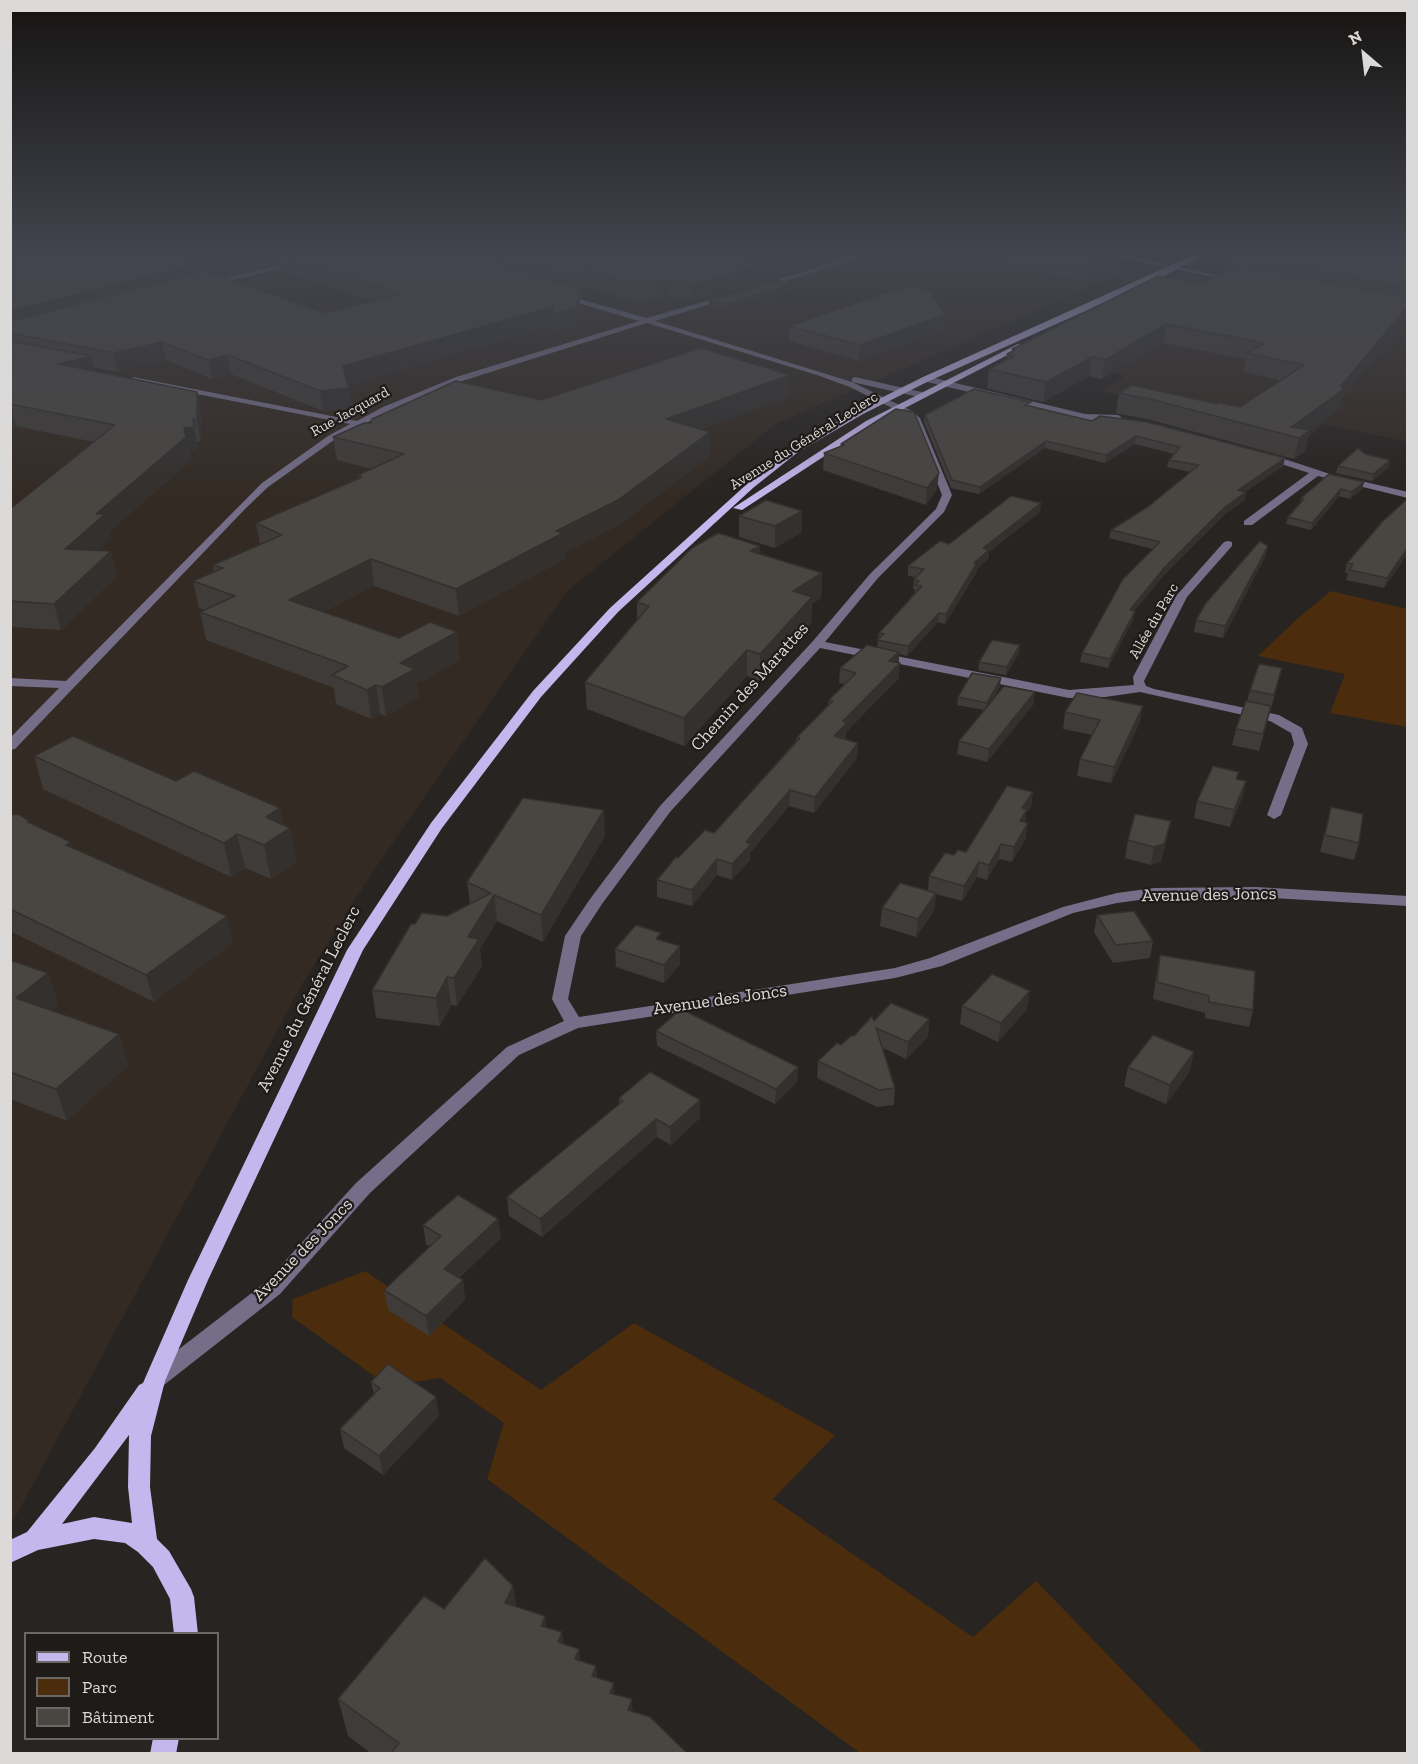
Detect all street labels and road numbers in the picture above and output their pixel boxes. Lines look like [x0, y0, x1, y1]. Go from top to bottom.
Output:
street label: Rue Jacquard [308, 383, 392, 441]
street label: Avenue du Général Leclerc [727, 388, 881, 494]
street label: Allée du Parc [1125, 580, 1183, 662]
street label: Chemin des Marattes [687, 618, 813, 756]
street label: Avenue des Joncs [1141, 883, 1277, 907]
street label: Avenue du Général Leclerc [253, 902, 365, 1096]
street label: Avenue des Joncs [652, 980, 788, 1020]
street label: Avenue des Joncs [248, 1194, 358, 1306]

